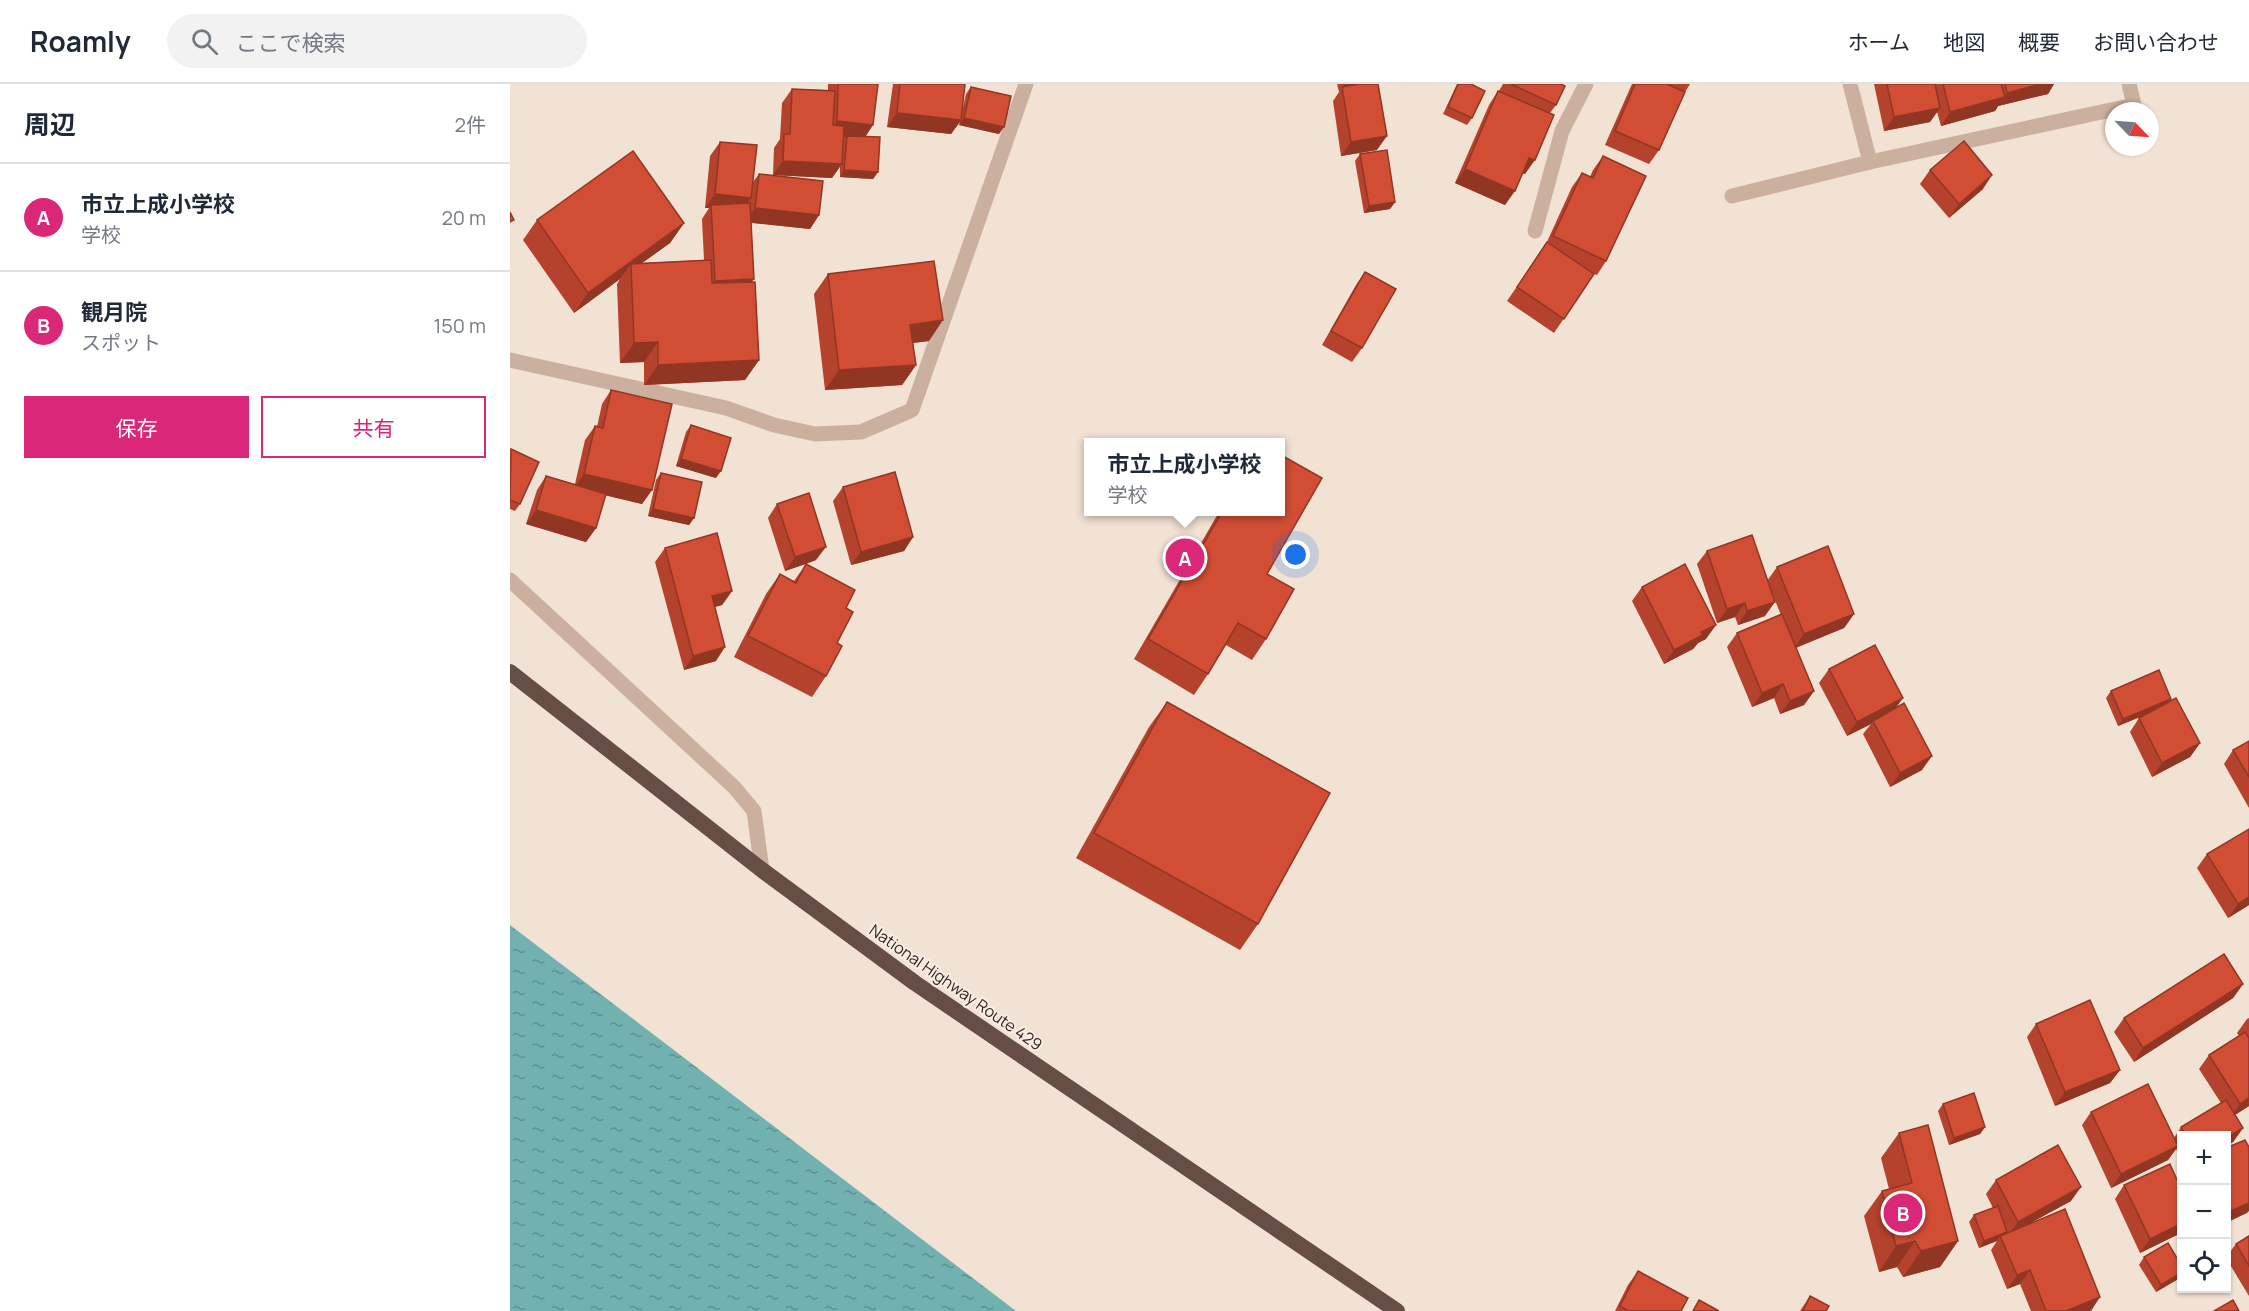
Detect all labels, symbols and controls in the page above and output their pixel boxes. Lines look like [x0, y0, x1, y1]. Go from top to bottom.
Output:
search box [167, 14, 587, 68]
text: Roamly [30, 22, 131, 60]
icon: search [188, 25, 221, 58]
text: ここで検索 [236, 28, 346, 58]
text: ホーム [1848, 28, 1910, 56]
text: 地図 [1943, 28, 1985, 56]
text: 概要 [2018, 28, 2060, 56]
text: お問い合わせ [2093, 28, 2219, 56]
north arrow [2105, 102, 2159, 156]
text: 周辺 [24, 106, 76, 142]
text: 2件 [455, 111, 486, 138]
text: 市立上成小学校 [81, 189, 235, 219]
text: A [37, 204, 50, 231]
text: 20 m [441, 204, 486, 231]
text: 学校 [81, 221, 121, 248]
text: 観月院 [81, 297, 147, 327]
text: B [37, 312, 50, 339]
text: 150 m [433, 312, 486, 339]
text: スポット [81, 329, 161, 356]
button: 保存 [24, 396, 249, 458]
button: 共有 [261, 396, 486, 458]
popup [1084, 438, 1285, 516]
text: 市立上成小学校 [1107, 449, 1262, 479]
text: 学校 [1107, 481, 1147, 508]
pin: A [1166, 536, 1204, 580]
your location [1281, 540, 1310, 569]
street label: National Highway Route 429 [865, 919, 1047, 1055]
map controls [2177, 1131, 2231, 1293]
button: + [2177, 1131, 2231, 1185]
button: − [2177, 1185, 2231, 1239]
pin: B [1884, 1190, 1922, 1236]
button: locate [2177, 1239, 2231, 1293]

